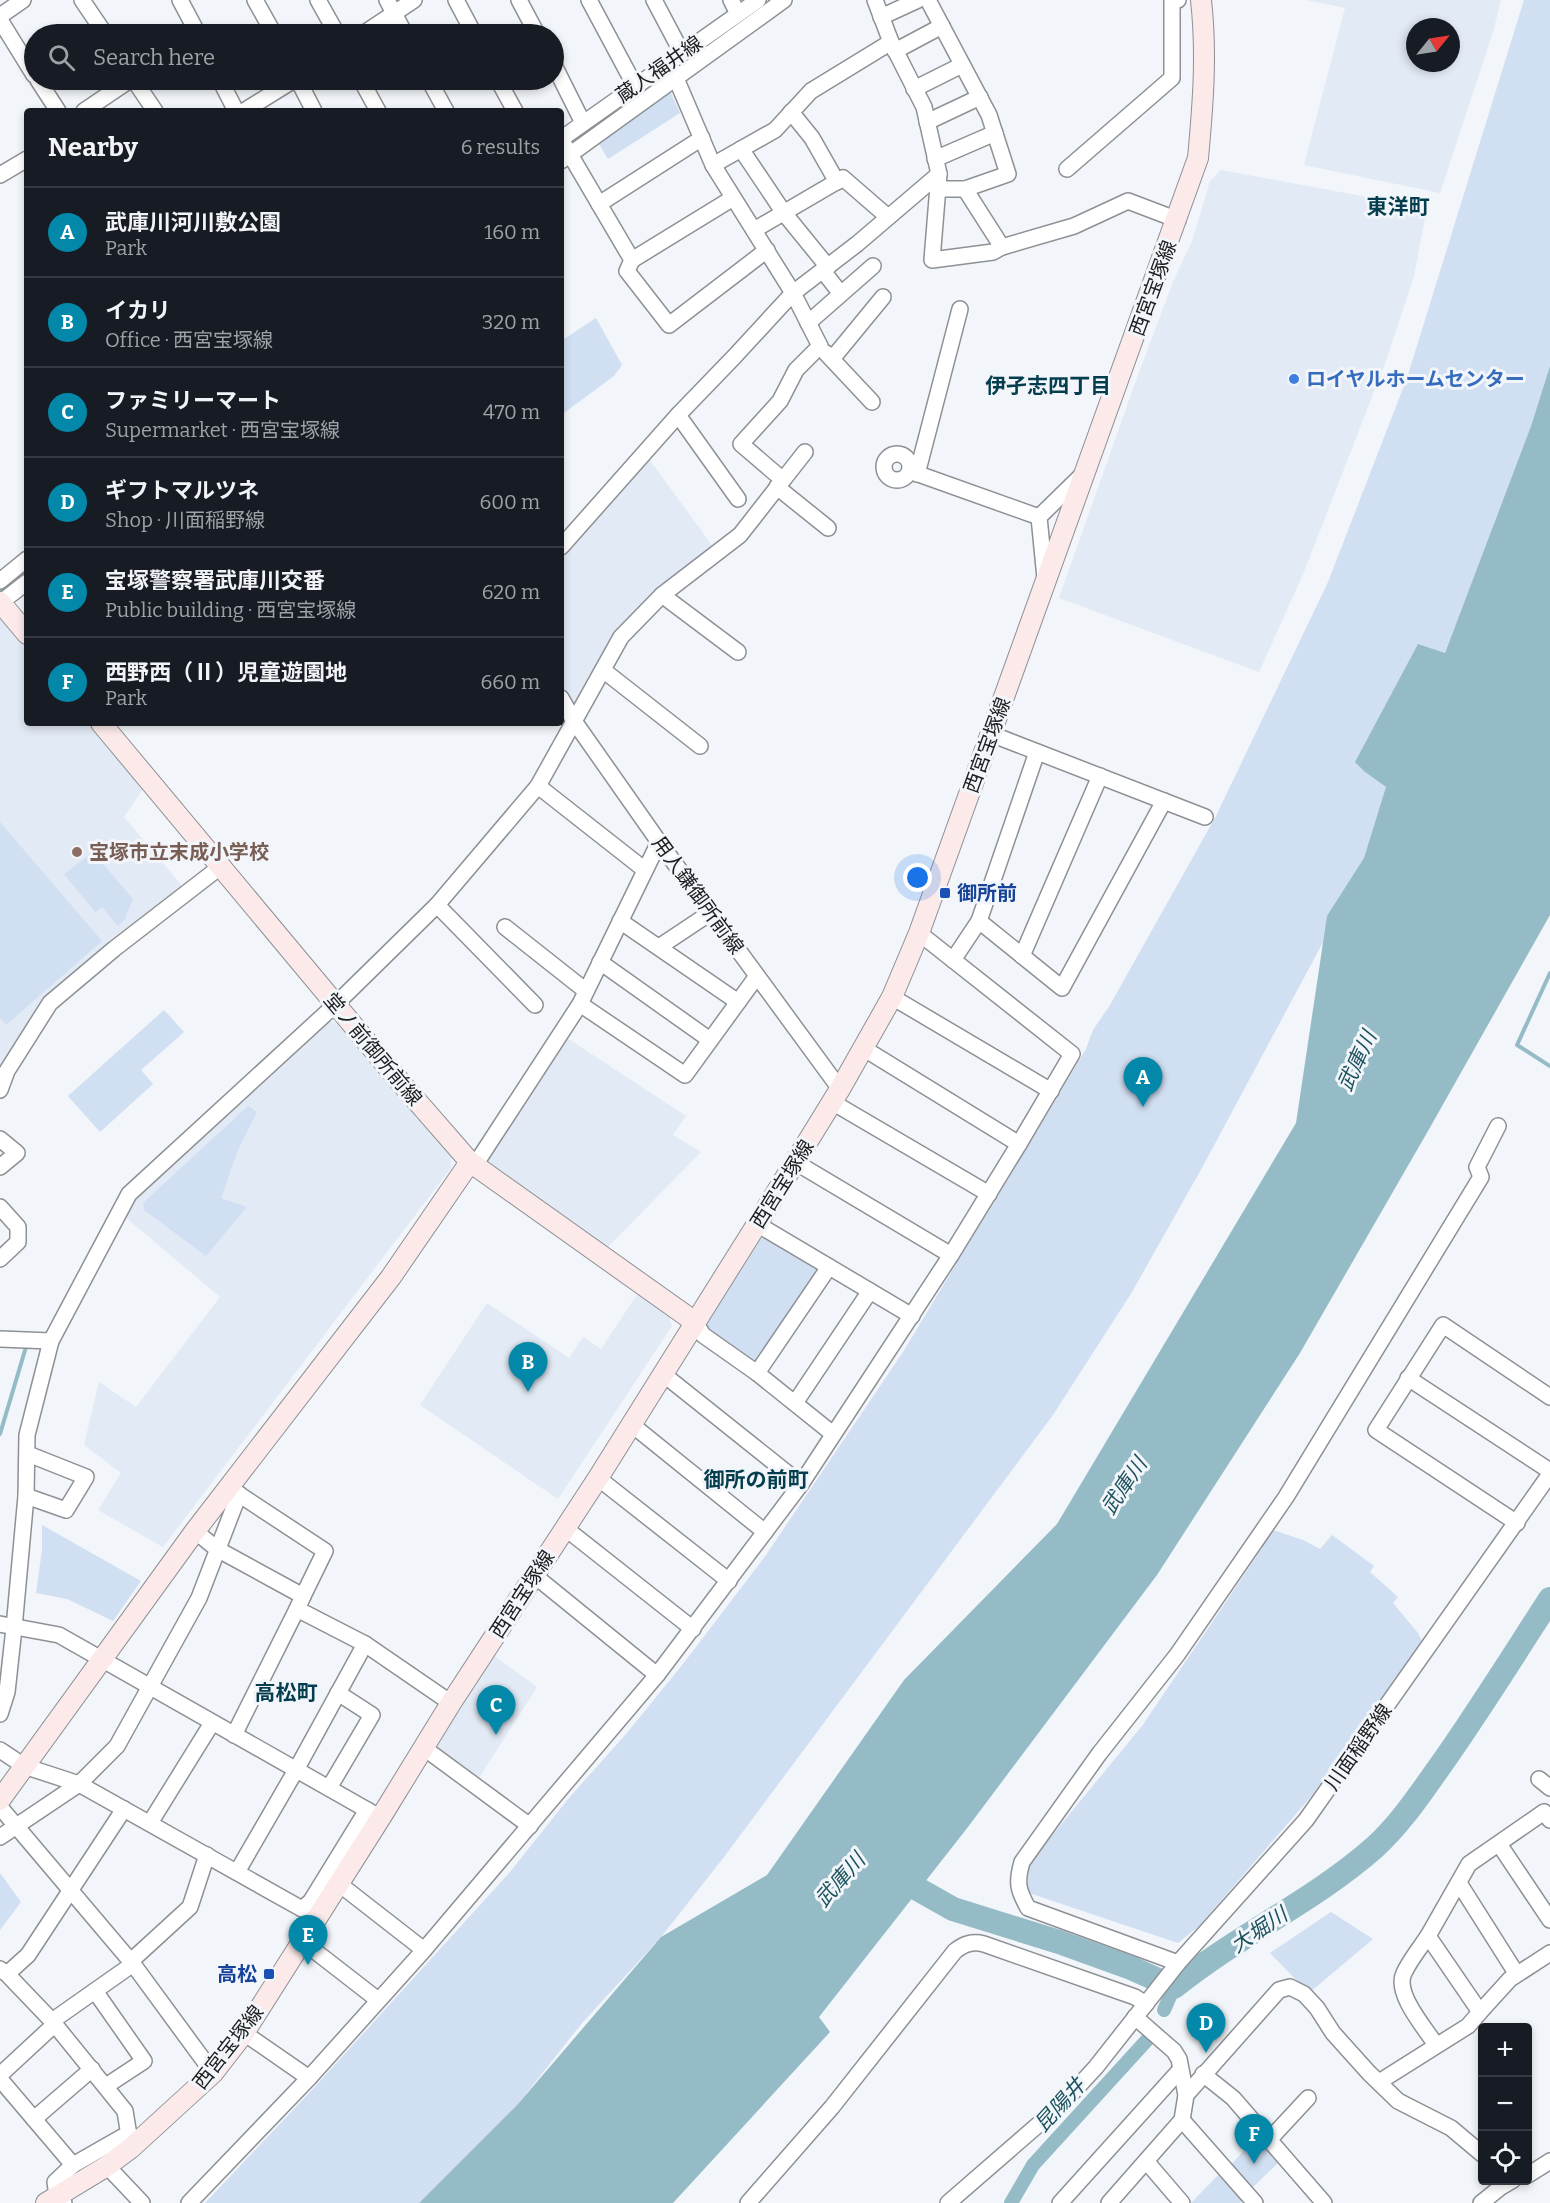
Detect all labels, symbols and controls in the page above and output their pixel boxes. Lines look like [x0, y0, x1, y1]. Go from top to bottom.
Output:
north arrow [1406, 18, 1460, 72]
search box [24, 24, 564, 90]
street label: 蔵人福井線 [611, 30, 707, 108]
icon: search [45, 41, 78, 74]
text: Search here [93, 44, 215, 71]
text: Nearby [48, 132, 138, 163]
text: 6 results [461, 135, 540, 159]
district label: 東洋町 [1367, 194, 1430, 220]
text: 武庫川河川敷公園 [105, 209, 281, 236]
text: A [60, 220, 75, 244]
text: 160 m [484, 220, 540, 244]
text: Park [105, 236, 147, 260]
street label: 西宮宝塚線 [1125, 237, 1181, 339]
text: イカリ [105, 297, 171, 324]
text: B [61, 310, 74, 334]
text: 320 m [482, 310, 540, 334]
text: Office · 西宮宝塚線 [105, 328, 273, 352]
place label: ロイヤルホームセンター [1306, 367, 1525, 391]
marker: ロイヤルホームセンター [1287, 372, 1301, 386]
district label: 伊孑志四丁目 [985, 373, 1111, 399]
text: ファミリーマート [105, 387, 281, 414]
text: C [61, 400, 74, 424]
text: 470 m [483, 400, 540, 424]
text: Supermarket · 西宮宝塚線 [105, 418, 340, 442]
text: ギフトマルツネ [105, 477, 259, 504]
text: D [60, 490, 75, 514]
text: 600 m [480, 490, 540, 514]
text: Shop · 川面稲野線 [105, 508, 265, 532]
text: 宝塚警察署武庫川交番 [105, 567, 325, 594]
text: E [61, 580, 74, 604]
text: 620 m [482, 580, 540, 604]
text: Public building · 西宮宝塚線 [105, 598, 356, 622]
text: 西野西（Ⅱ）児童遊園地 [105, 659, 347, 686]
text: F [62, 670, 73, 694]
text: 660 m [481, 670, 540, 694]
text: Park [105, 686, 147, 710]
street label: 西宮宝塚線 [959, 694, 1015, 796]
street label: 用人鎌御所前線 [647, 831, 749, 959]
place label: 宝塚市立末成小学校 [89, 840, 269, 864]
marker: 宝塚市立末成小学校 [70, 845, 84, 859]
your location [903, 863, 932, 892]
place label: 御所前 [957, 881, 1017, 905]
marker: 御所前 [938, 886, 952, 900]
street label: 堂ノ前御所前線 [319, 988, 427, 1110]
water label: 武庫川 [1332, 1025, 1383, 1095]
pin: A [1124, 1058, 1162, 1107]
street label: 西宮宝塚線 [745, 1135, 819, 1233]
pin: B [508, 1342, 548, 1392]
water label: 武庫川 [1096, 1451, 1154, 1519]
district label: 御所の前町 [704, 1467, 809, 1493]
street label: 西宮宝塚線 [485, 1546, 559, 1642]
district label: 高松町 [255, 1680, 318, 1706]
pin: C [476, 1686, 516, 1735]
street label: 川面稲野線 [1319, 1699, 1397, 1795]
water label: 武庫川 [810, 1846, 872, 1912]
water label: 大堀川 [1226, 1900, 1294, 1958]
pin: E [288, 1916, 328, 1965]
place label: 高松 [217, 1962, 257, 1986]
marker: 高松 [262, 1967, 276, 1981]
street label: 西宮宝塚線 [188, 2000, 268, 2094]
pin: D [1186, 2004, 1226, 2053]
map controls [1478, 2023, 1532, 2185]
button: + [1478, 2023, 1532, 2077]
water label: 昆陽井 [1029, 2071, 1092, 2137]
button: − [1478, 2077, 1532, 2131]
pin: F [1234, 2114, 1274, 2164]
button: locate [1478, 2131, 1532, 2185]

